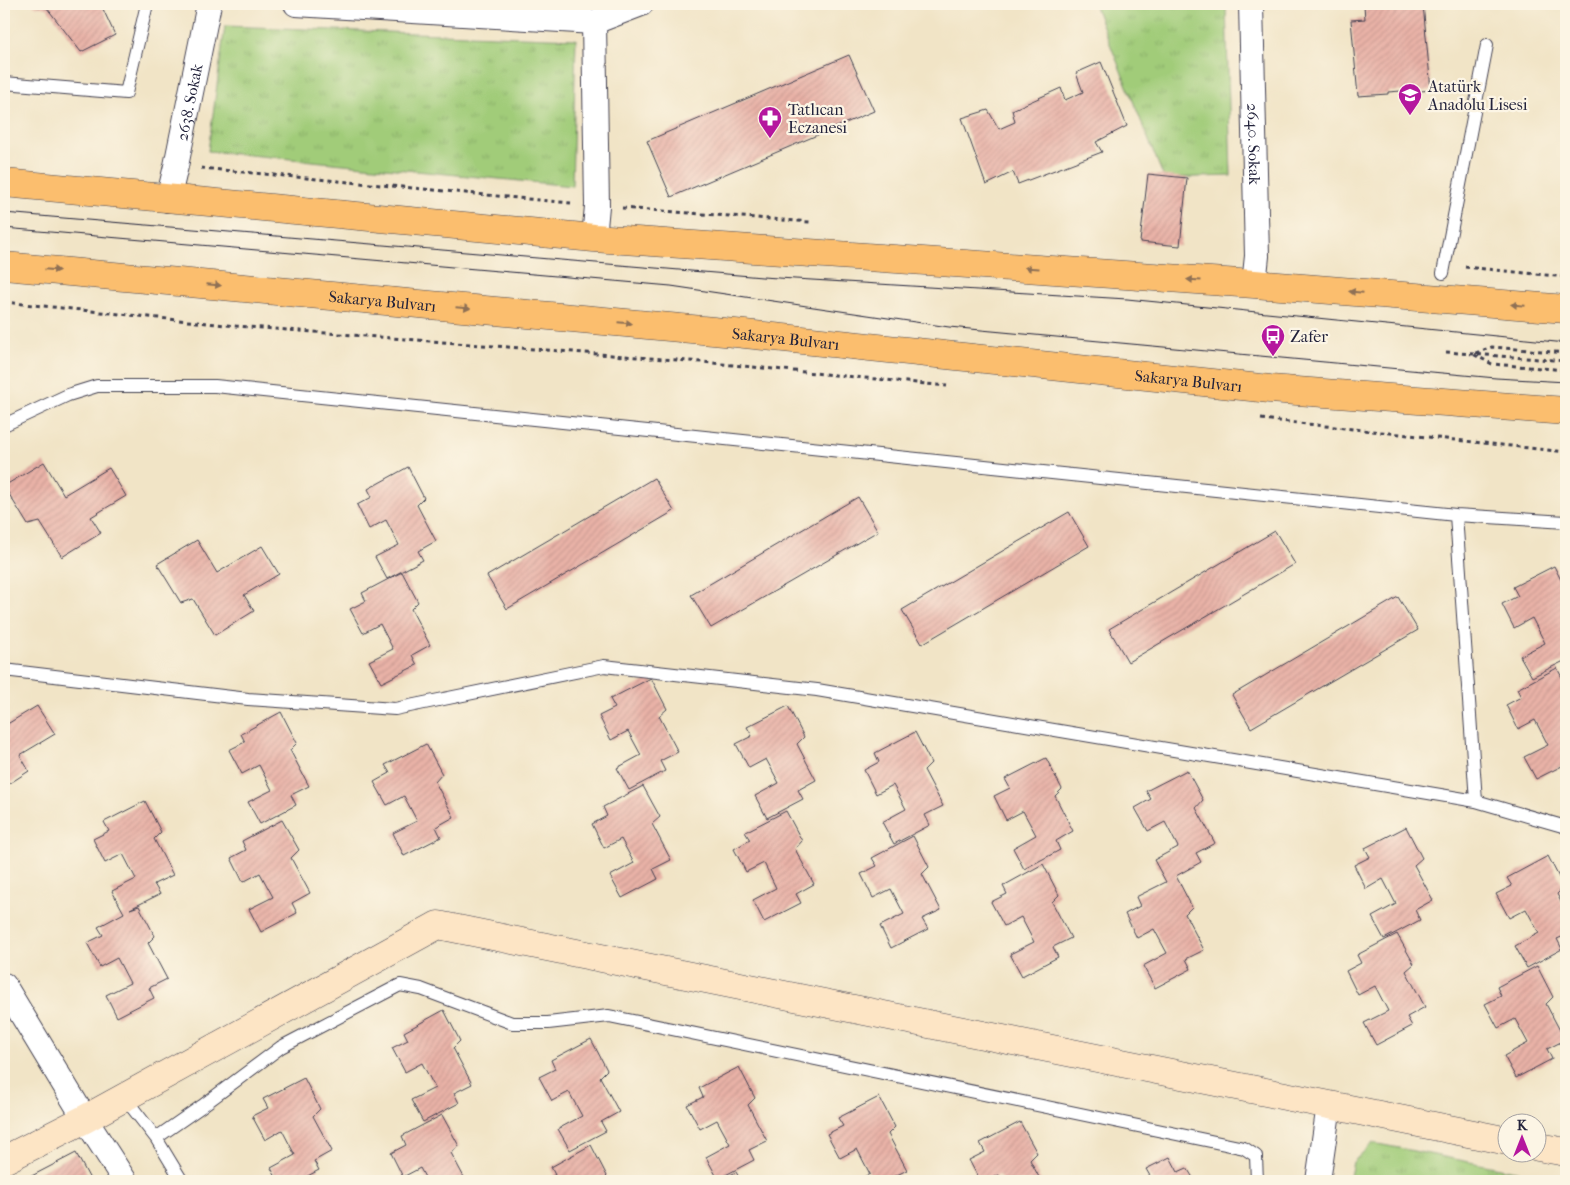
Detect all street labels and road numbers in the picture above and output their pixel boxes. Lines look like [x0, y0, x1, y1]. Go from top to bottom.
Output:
street label: 2638. Sokak [172, 61, 206, 142]
street label: 2640. Sokak [1244, 103, 1265, 186]
street label: Sakarya Bulvarı [328, 286, 437, 315]
street label: Sakarya Bulvarı [731, 323, 840, 353]
street label: Sakarya Bulvarı [1134, 365, 1243, 396]

